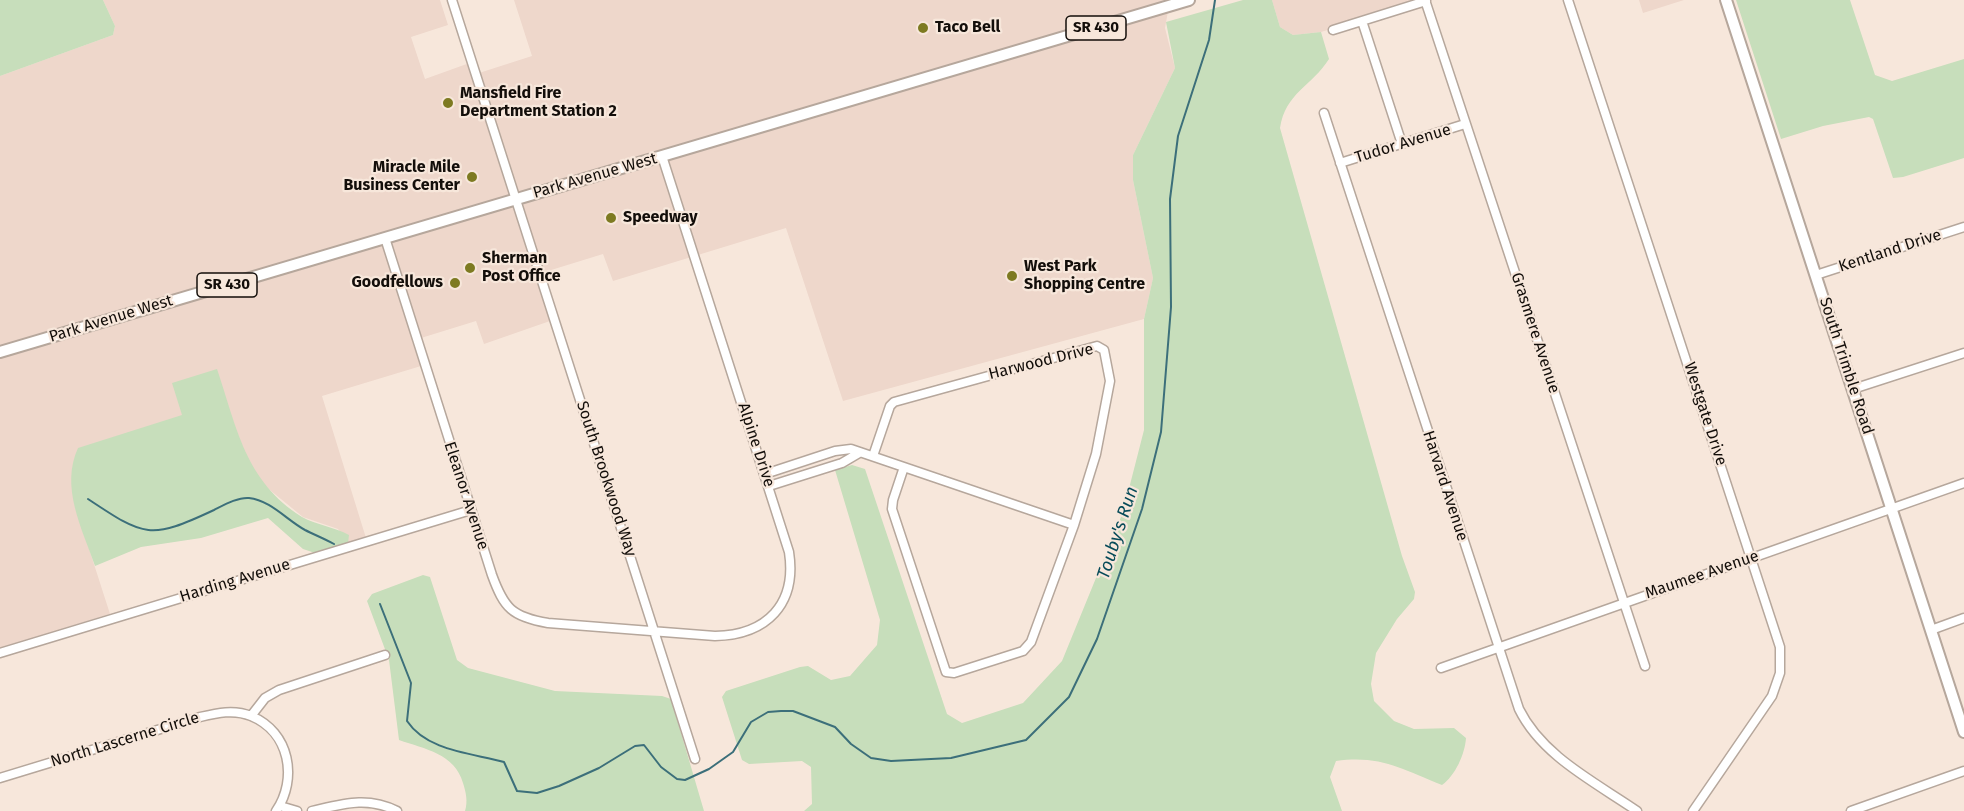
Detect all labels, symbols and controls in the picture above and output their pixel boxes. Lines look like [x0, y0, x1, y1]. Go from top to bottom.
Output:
road number: SR 430 [1066, 16, 1126, 40]
place label: Taco Bell [935, 18, 1000, 38]
marker: Taco Bell [916, 21, 930, 35]
place label: Mansfield Fire Department Station 2 [460, 84, 617, 122]
marker: Mansfield Fire Department Station 2 [441, 96, 455, 110]
street label: Tudor Avenue [1353, 120, 1453, 168]
street label: Park Avenue West [531, 149, 659, 203]
place label: Miracle Mile Business Center [343, 158, 460, 196]
marker: Miracle Mile Business Center [465, 170, 479, 184]
place label: Speedway [623, 208, 698, 228]
marker: Speedway [604, 211, 618, 225]
street label: Kentland Drive [1836, 225, 1944, 277]
place label: Sherman Post Office [482, 249, 561, 287]
place label: West Park Shopping Centre [1024, 257, 1145, 295]
marker: Sherman Post Office [463, 261, 477, 275]
marker: West Park Shopping Centre [1005, 269, 1019, 283]
street label: Grasmere Avenue [1506, 270, 1564, 396]
road number: SR 430 [197, 273, 257, 297]
place label: Goodfellows [352, 273, 443, 293]
marker: Goodfellows [448, 276, 462, 290]
street label: Park Avenue West [47, 291, 175, 347]
street label: South Trimble Road [1815, 295, 1877, 437]
street label: Harwood Drive [987, 340, 1095, 384]
street label: Westgate Drive [1679, 360, 1731, 468]
street label: South Brookwood Way [572, 399, 640, 559]
street label: Alpine Drive [733, 400, 779, 490]
street label: Harvard Avenue [1418, 428, 1472, 544]
street label: Eleanor Avenue [439, 440, 493, 552]
water label: Touby's Run [1093, 484, 1143, 582]
street label: Maumee Avenue [1643, 547, 1761, 603]
street label: Harding Avenue [177, 555, 293, 607]
street label: North Lascerne Circle [48, 708, 202, 772]

